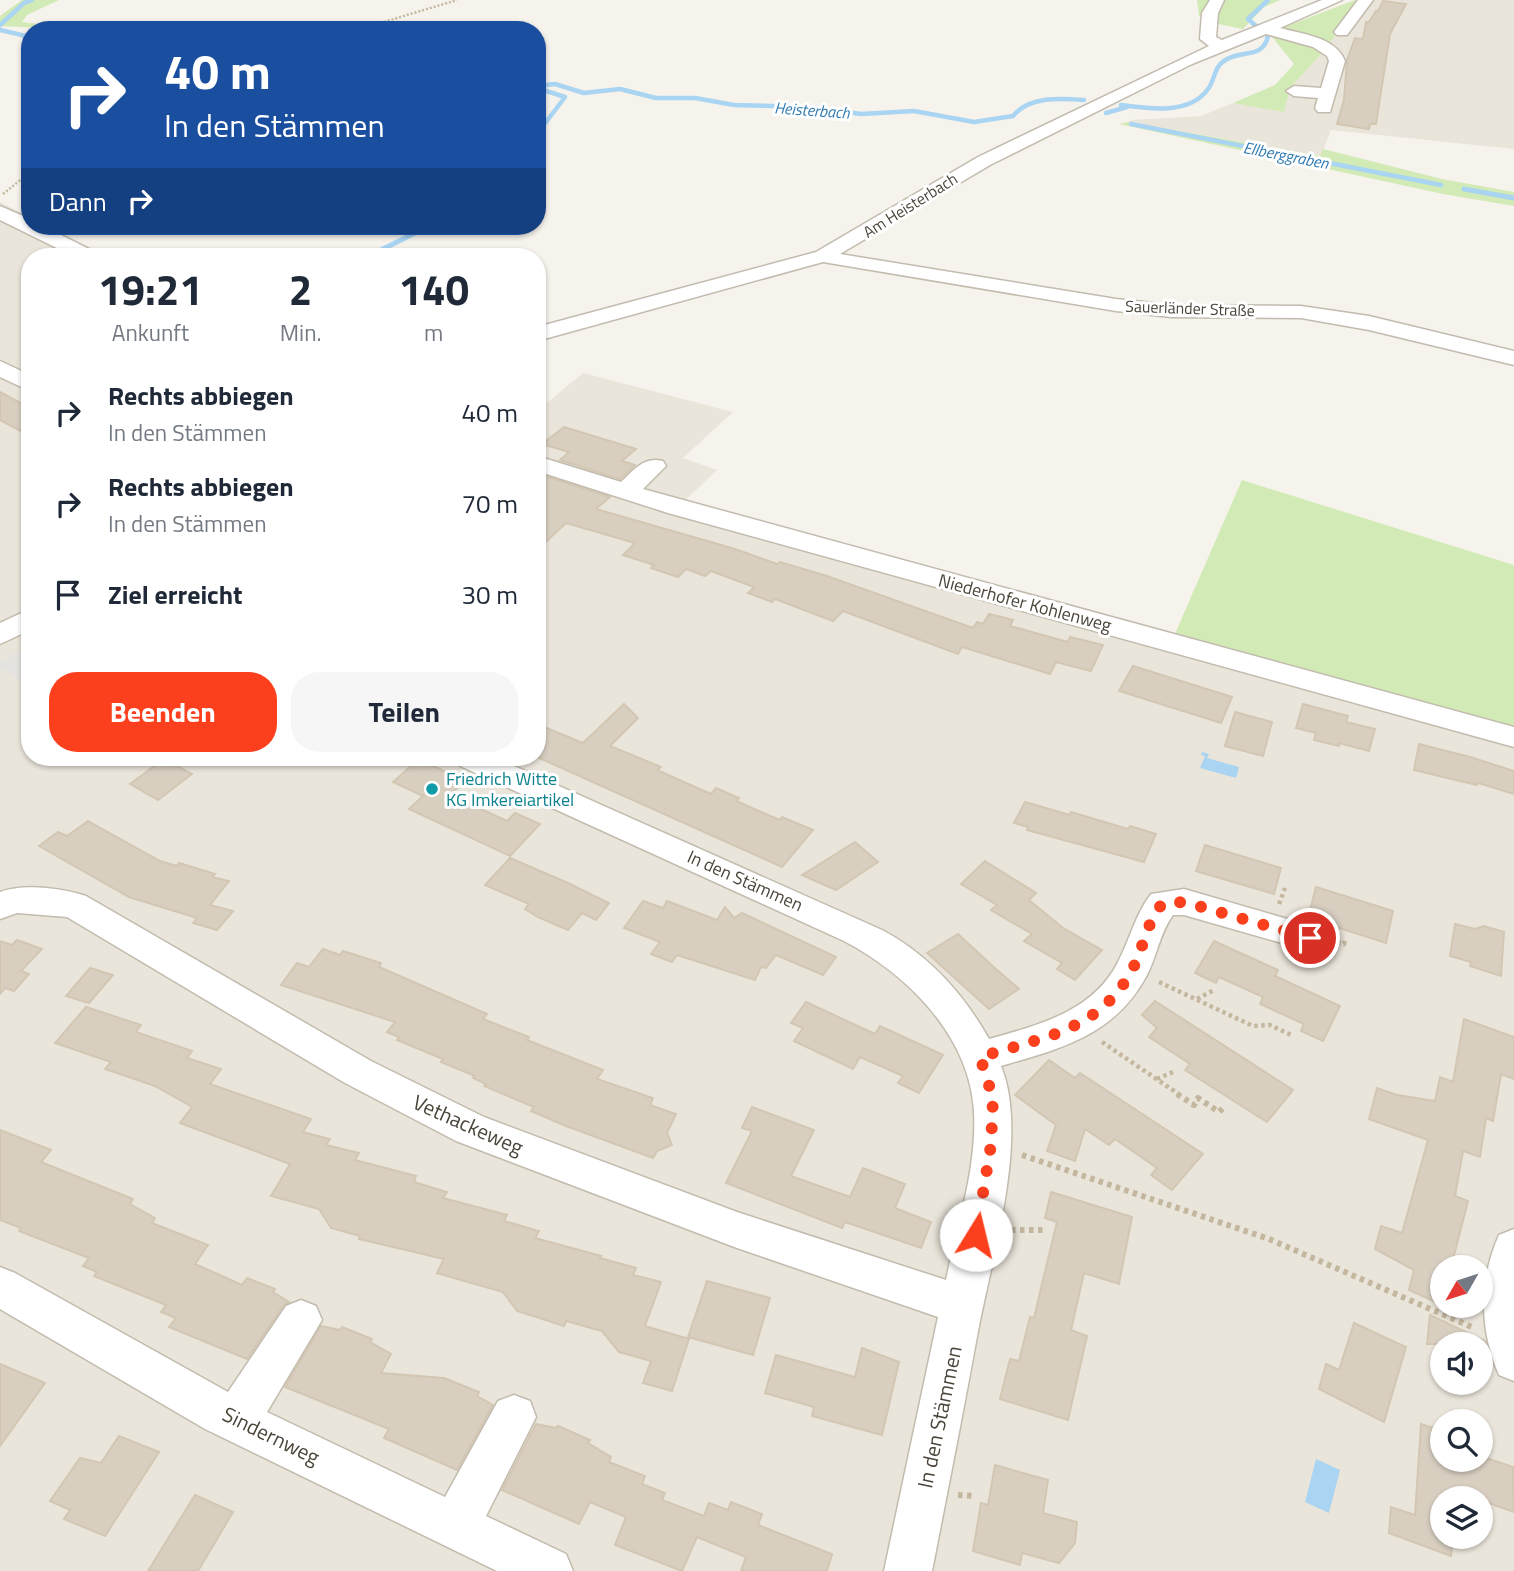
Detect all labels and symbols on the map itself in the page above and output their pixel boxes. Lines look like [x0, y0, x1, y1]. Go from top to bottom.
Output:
water label: Heisterbach [774, 95, 851, 125]
water label: Ellberggraben [1241, 135, 1332, 175]
street label: Am Heisterbach [858, 166, 962, 244]
street label: Sauerländer Straße [1125, 294, 1255, 322]
street label: Niederhofer Kohlenweg [936, 566, 1115, 639]
place label: Friedrich Witte KG Imkereiartikel [446, 765, 574, 813]
marker: Friedrich Witte KG Imkereiartikel [424, 781, 440, 797]
street label: In den Stämmen [683, 843, 807, 918]
pin [1280, 908, 1340, 968]
street label: Vethackeweg [408, 1085, 529, 1163]
position arrow [939, 1198, 1013, 1272]
north arrow [1430, 1255, 1493, 1318]
street label: In den Stämmen [908, 1343, 970, 1491]
street label: Sindernweg [217, 1398, 326, 1473]

